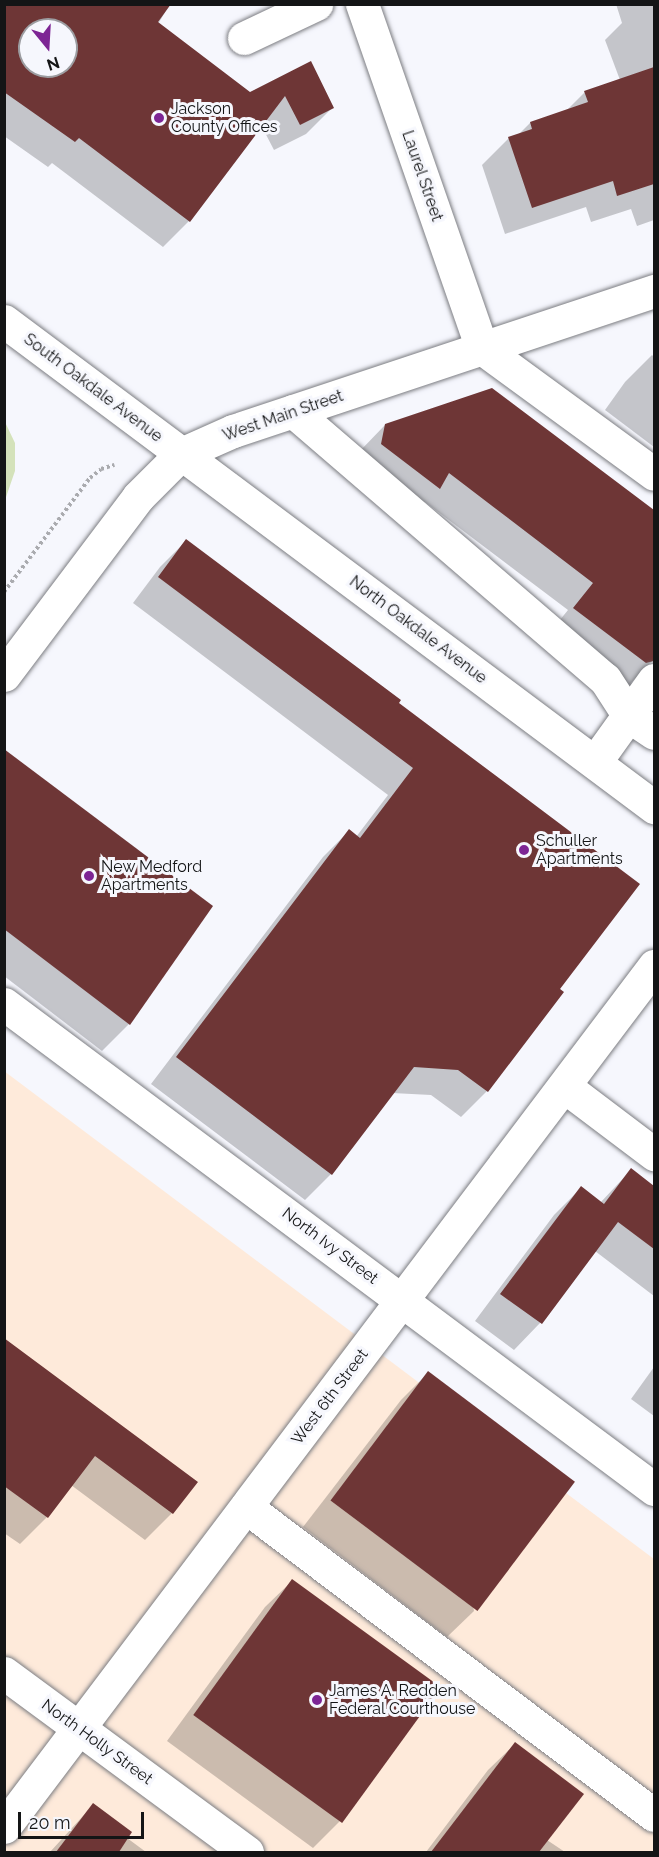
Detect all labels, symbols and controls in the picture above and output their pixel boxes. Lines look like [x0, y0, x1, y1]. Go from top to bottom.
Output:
north arrow [18, 18, 78, 78]
text: N [44, 53, 62, 75]
place label: Jackson County Offices [171, 99, 278, 137]
marker: Jackson County Offices [152, 111, 166, 125]
street label: Laurel Street [397, 128, 447, 224]
street label: South Oakdale Avenue [20, 330, 166, 446]
street label: West Main Street [220, 386, 346, 446]
street label: North Oakdale Avenue [345, 572, 491, 688]
place label: Schuller Apartments [536, 831, 623, 869]
marker: Schuller Apartments [517, 843, 531, 857]
place label: New Medford Apartments [101, 857, 203, 895]
marker: New Medford Apartments [82, 869, 96, 883]
street label: North Ivy Street [278, 1204, 382, 1288]
street label: West 6th Street [288, 1345, 372, 1449]
place label: James A. Redden Federal Courthouse [329, 1681, 476, 1719]
marker: James A. Redden Federal Courthouse [310, 1693, 324, 1707]
street label: North Holly Street [38, 1695, 156, 1789]
scale bar [21, 1800, 147, 1838]
text: 20 m [29, 1812, 71, 1833]

